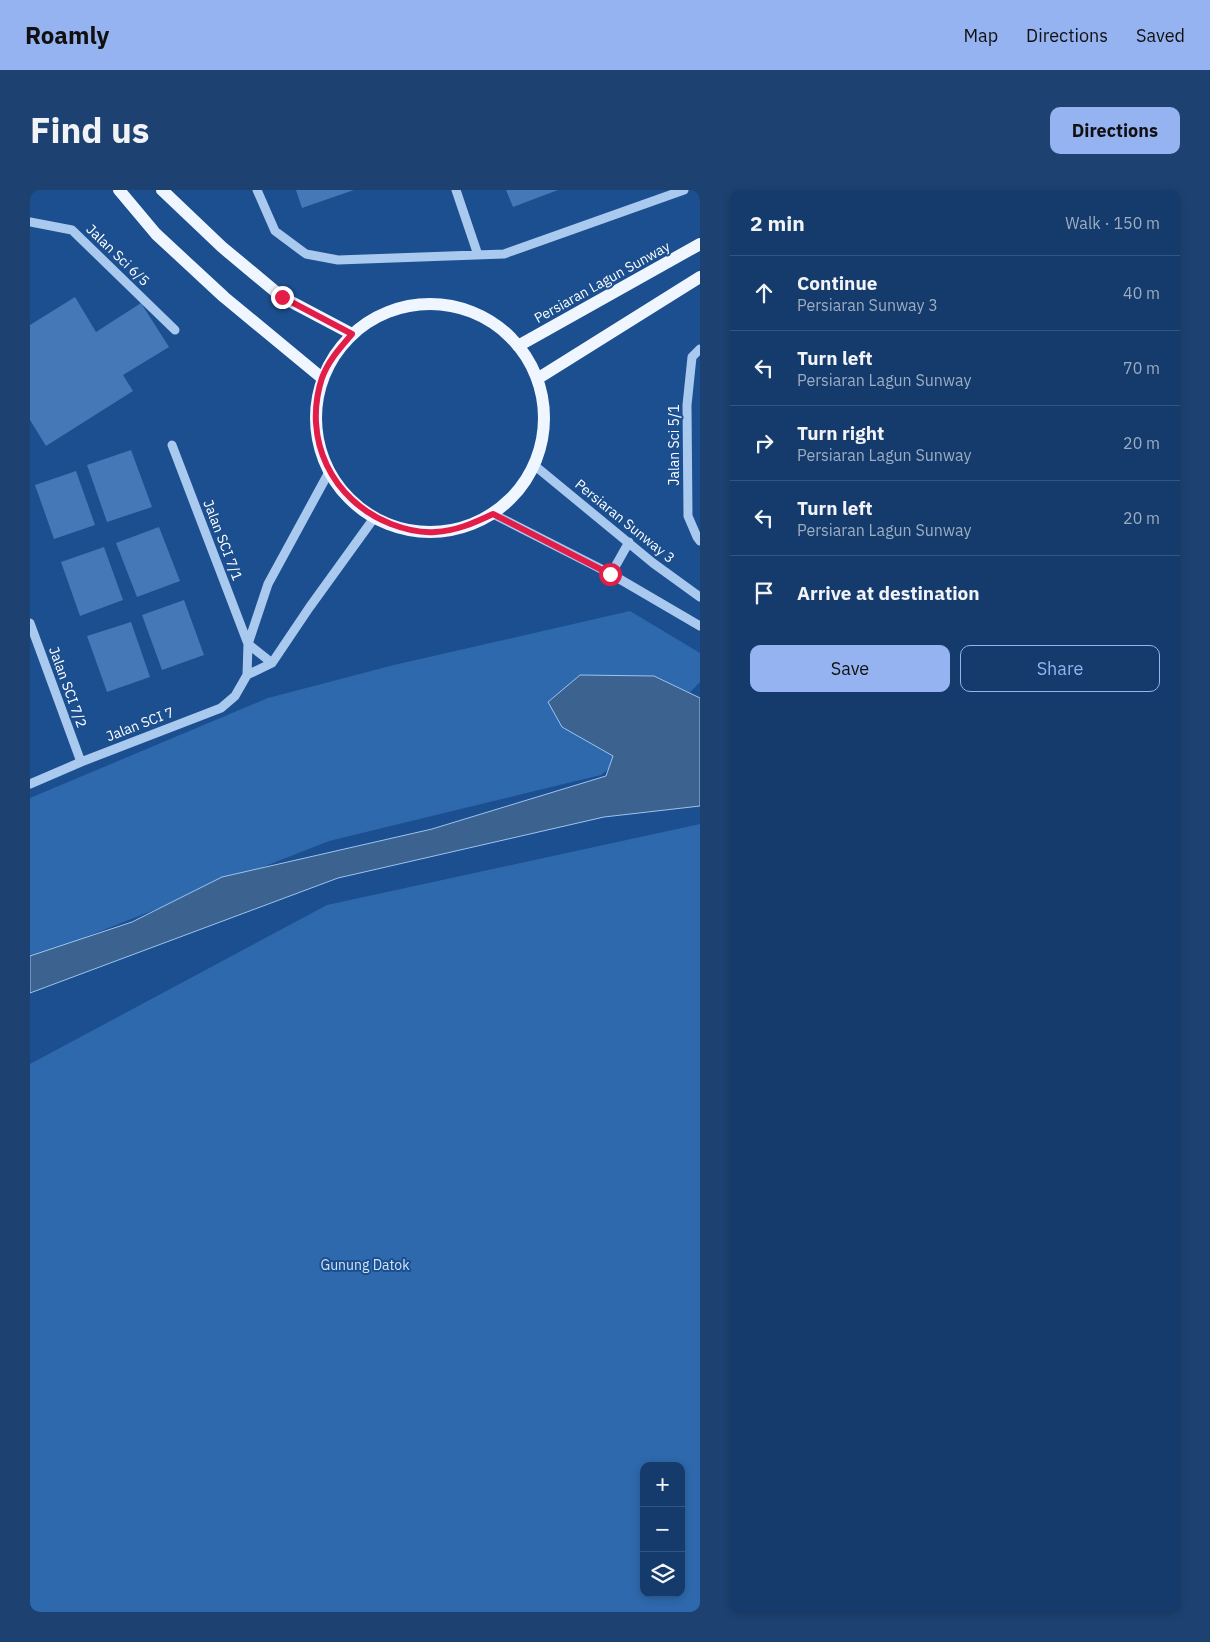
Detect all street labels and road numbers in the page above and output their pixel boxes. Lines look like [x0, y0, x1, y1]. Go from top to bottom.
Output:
street label: Jalan Sci 6/5 [83, 220, 153, 290]
street label: Persiaran Lagun Sunway [531, 237, 673, 327]
street label: Jalan Sci 5/1 [665, 404, 683, 486]
street label: Persiaran Sunway 3 [571, 475, 679, 567]
street label: Jalan SCI 7/1 [199, 497, 247, 583]
street label: Jalan SCI 7/2 [45, 644, 91, 730]
street label: Jalan SCI 7 [103, 703, 177, 745]

